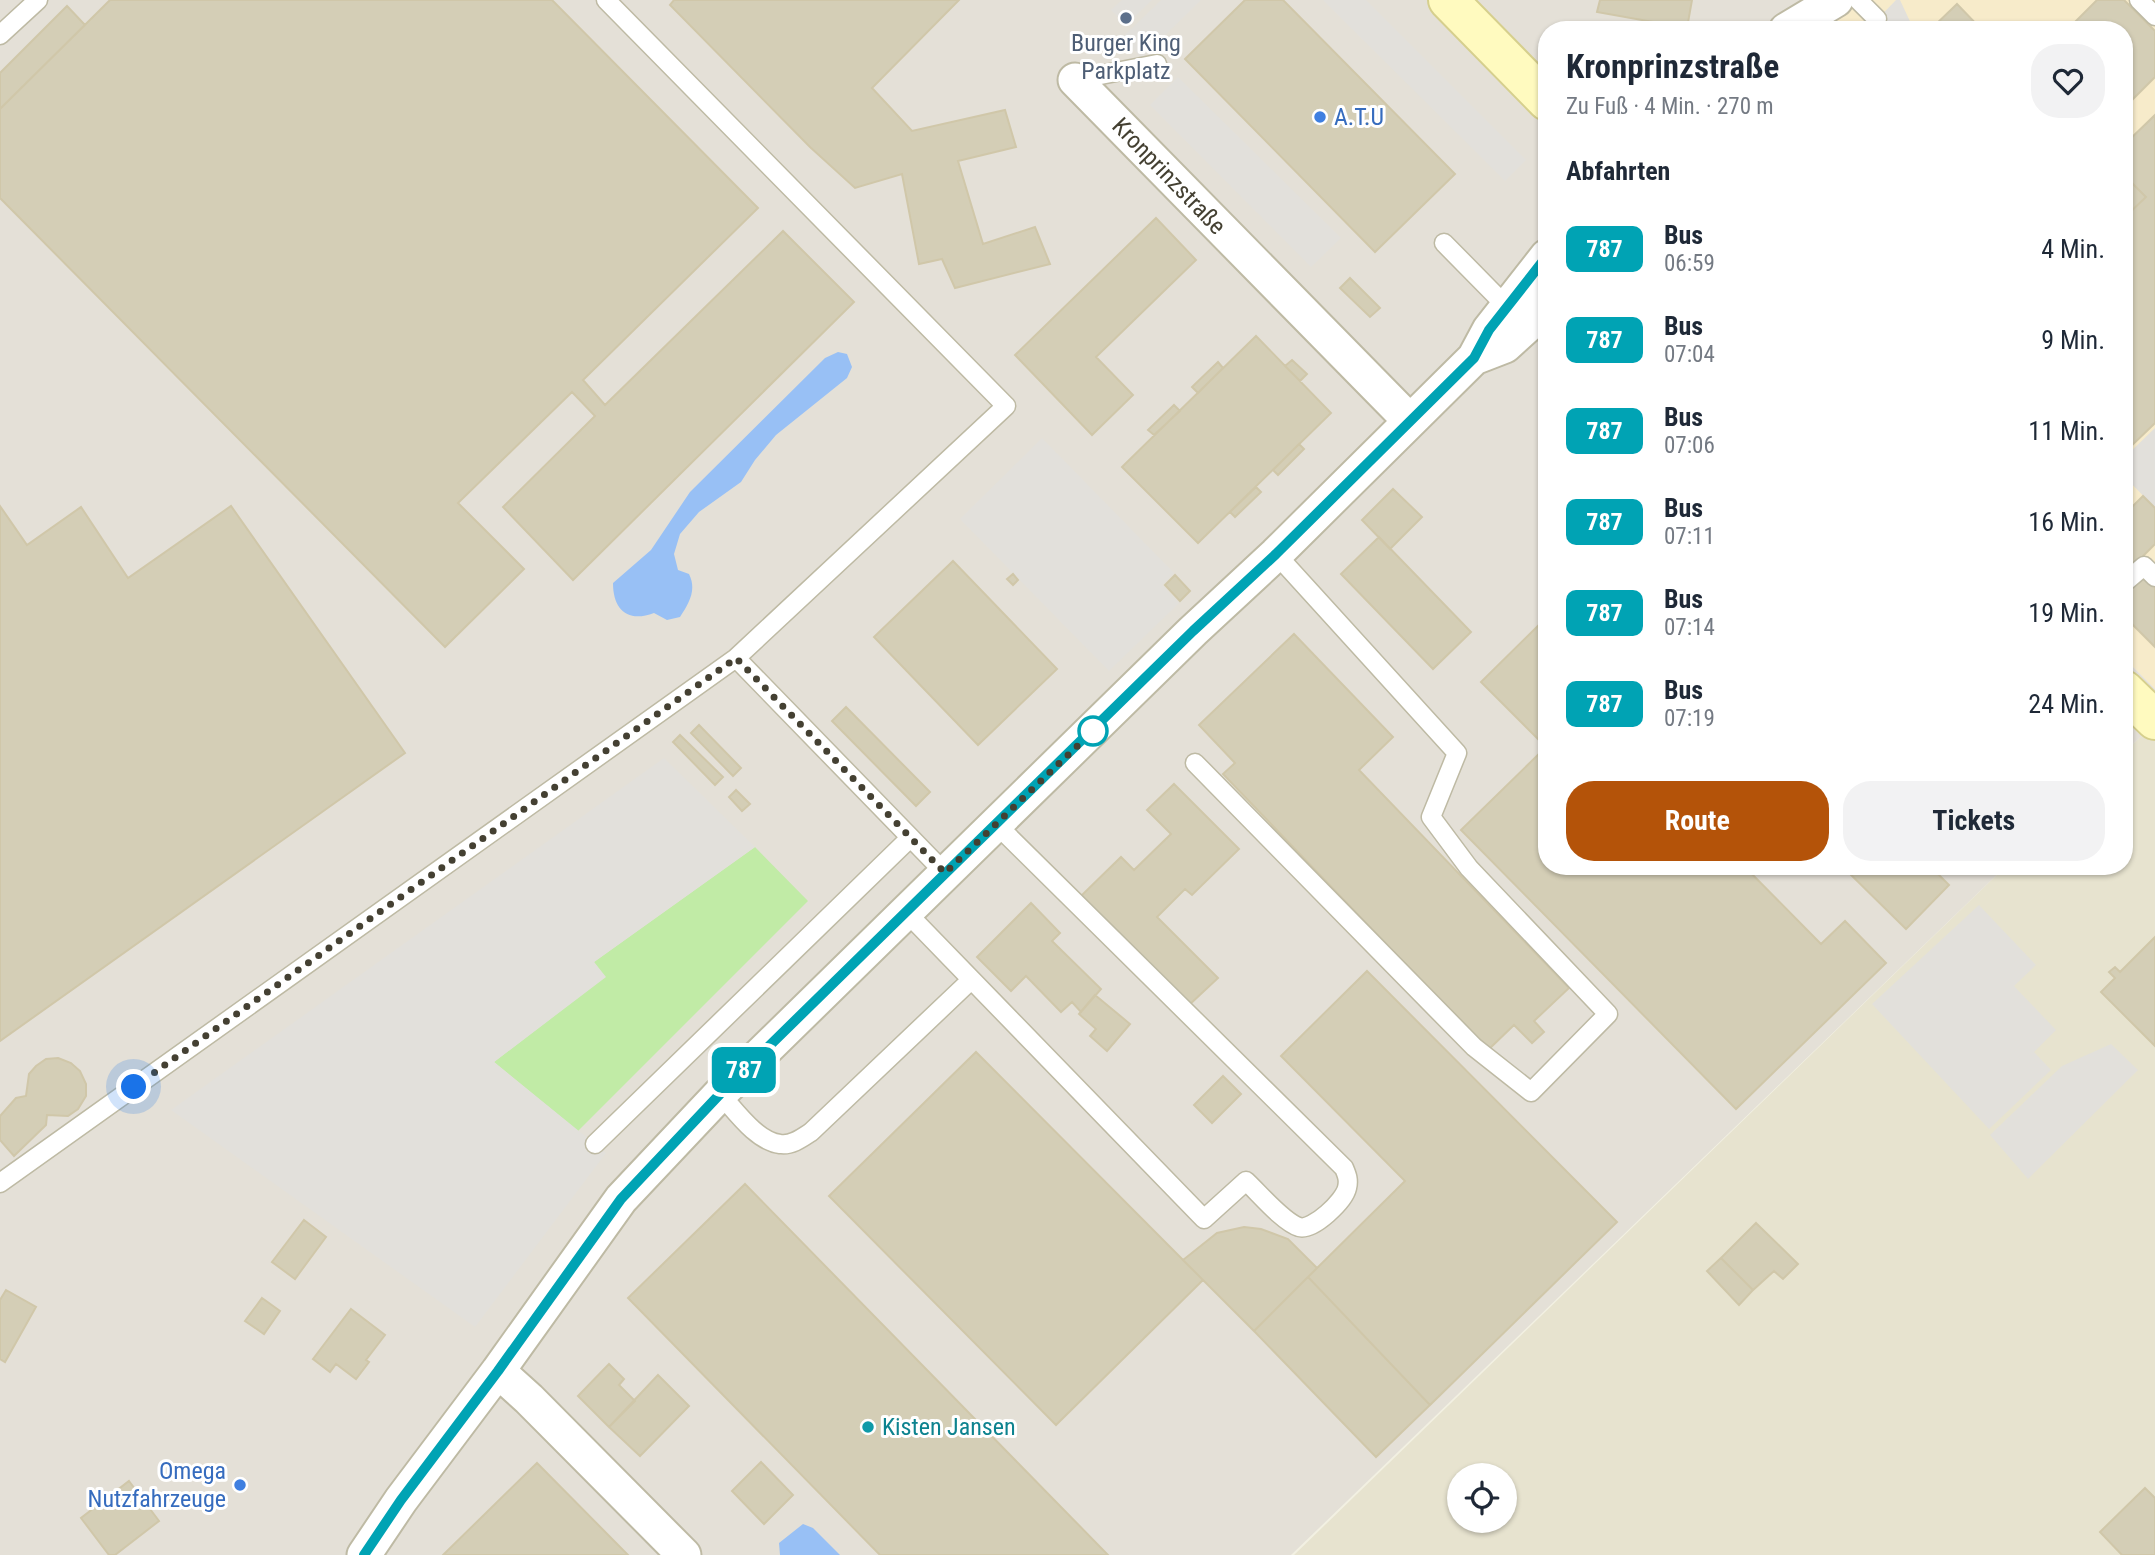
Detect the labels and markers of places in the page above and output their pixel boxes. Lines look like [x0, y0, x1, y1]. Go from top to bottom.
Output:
marker: Burger King Parkplatz [1118, 10, 1134, 26]
place label: Burger King Parkplatz [1071, 29, 1181, 85]
place label: A.T.U [1334, 103, 1384, 131]
marker: A.T.U [1312, 109, 1328, 125]
unlabelled marker [1078, 716, 1108, 746]
place label: Kisten Jansen [882, 1413, 1016, 1441]
marker: Kisten Jansen [860, 1419, 876, 1435]
place label: Omega Nutzfahrzeuge [88, 1457, 226, 1513]
marker: Omega Nutzfahrzeuge [232, 1477, 248, 1493]

